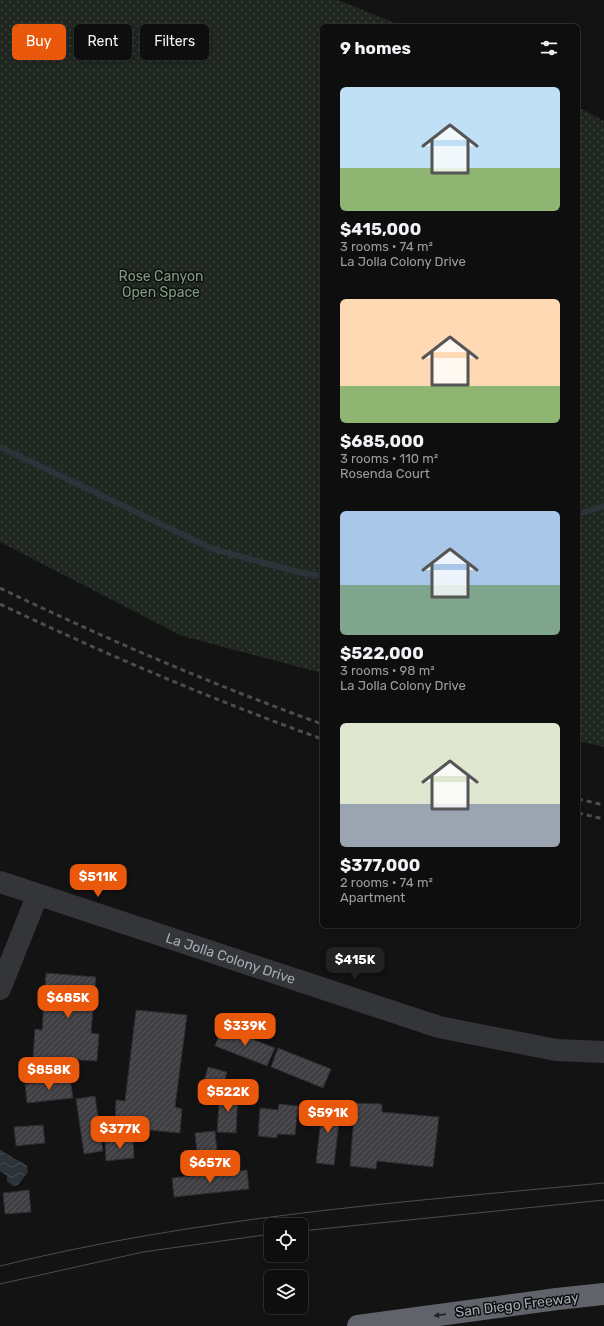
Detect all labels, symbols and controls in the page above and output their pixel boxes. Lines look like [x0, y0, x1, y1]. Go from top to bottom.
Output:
chip: Buy [12, 24, 66, 60]
chip: Rent [74, 24, 132, 60]
chip: Filters [140, 24, 209, 60]
icon: filters [538, 37, 560, 59]
text: 9 homes [340, 38, 411, 58]
icon: home [414, 113, 486, 185]
text: $415,000 [340, 219, 421, 239]
text: 3 rooms · 74 m² [340, 239, 433, 254]
text: La Jolla Colony Drive [340, 254, 466, 269]
park label: Rose Canyon Open Space [119, 268, 203, 301]
icon: home [414, 325, 486, 397]
text: $685,000 [340, 431, 424, 451]
text: 3 rooms · 110 m² [340, 451, 438, 466]
text: Rosenda Court [340, 466, 430, 481]
icon: home [414, 537, 486, 609]
text: $522,000 [340, 643, 424, 663]
text: 3 rooms · 98 m² [340, 663, 435, 678]
text: La Jolla Colony Drive [340, 678, 466, 693]
icon: home [414, 749, 486, 821]
text: $377,000 [340, 855, 420, 875]
pin: $511K [70, 864, 126, 898]
text: $511K [79, 869, 117, 884]
text: 2 rooms · 74 m² [340, 875, 433, 890]
text: Apartment [340, 890, 405, 905]
street label: La Jolla Colony Drive [164, 929, 298, 988]
pin: $415K [327, 947, 383, 981]
text: $415K [335, 952, 375, 967]
pin: $685K [40, 985, 96, 1019]
text: $685K [47, 990, 89, 1005]
pin: $339K [217, 1013, 273, 1047]
text: $339K [224, 1018, 266, 1033]
pin: $858K [21, 1057, 77, 1091]
text: $858K [27, 1062, 71, 1077]
pin: $522K [200, 1079, 256, 1113]
text: $522K [207, 1084, 249, 1099]
pin: $591K [300, 1100, 356, 1134]
text: $591K [308, 1105, 348, 1120]
pin: $377K [92, 1116, 148, 1150]
text: $377K [100, 1121, 140, 1136]
pin: $657K [182, 1150, 238, 1184]
text: $657K [189, 1155, 231, 1170]
map controls [264, 1218, 308, 1314]
button: locate [264, 1218, 308, 1262]
button: layers [264, 1270, 308, 1314]
street label: San Diego Freeway [454, 1289, 580, 1321]
one-way arrow [434, 1312, 446, 1318]

